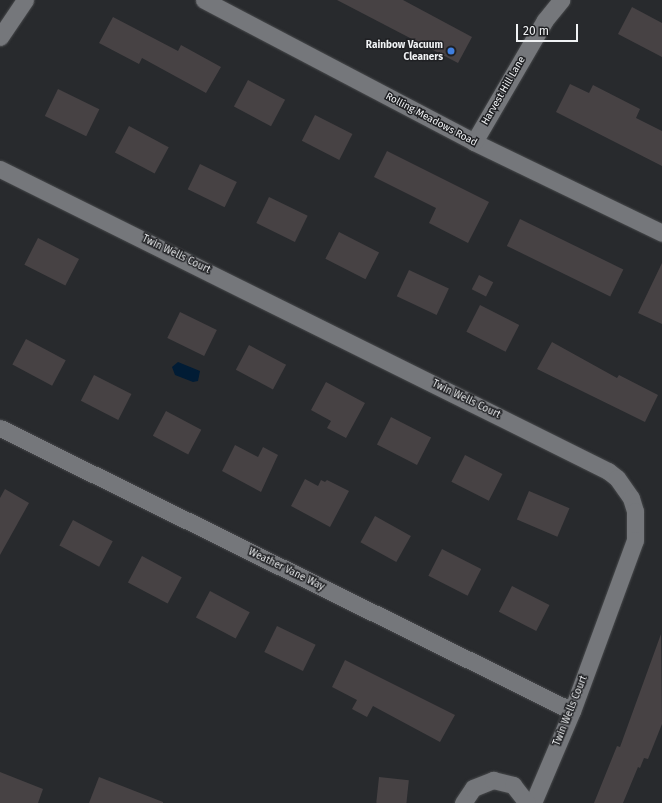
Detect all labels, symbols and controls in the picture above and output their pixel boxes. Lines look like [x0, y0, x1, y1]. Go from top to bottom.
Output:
scale bar [518, 16, 580, 42]
text: 20 m [523, 24, 549, 38]
place label: Rainbow Vacuum Cleaners [366, 39, 443, 62]
marker: Rainbow Vacuum Cleaners [446, 46, 456, 56]
street label: Harvest Hill Lane [480, 55, 528, 127]
street label: Rolling Meadows Road [383, 91, 479, 149]
street label: Twin Wells Court [140, 233, 212, 277]
street label: Twin Wells Court [430, 378, 502, 422]
street label: Weather Vane Way [246, 546, 326, 594]
street label: Twin Wells Court [551, 674, 591, 748]

